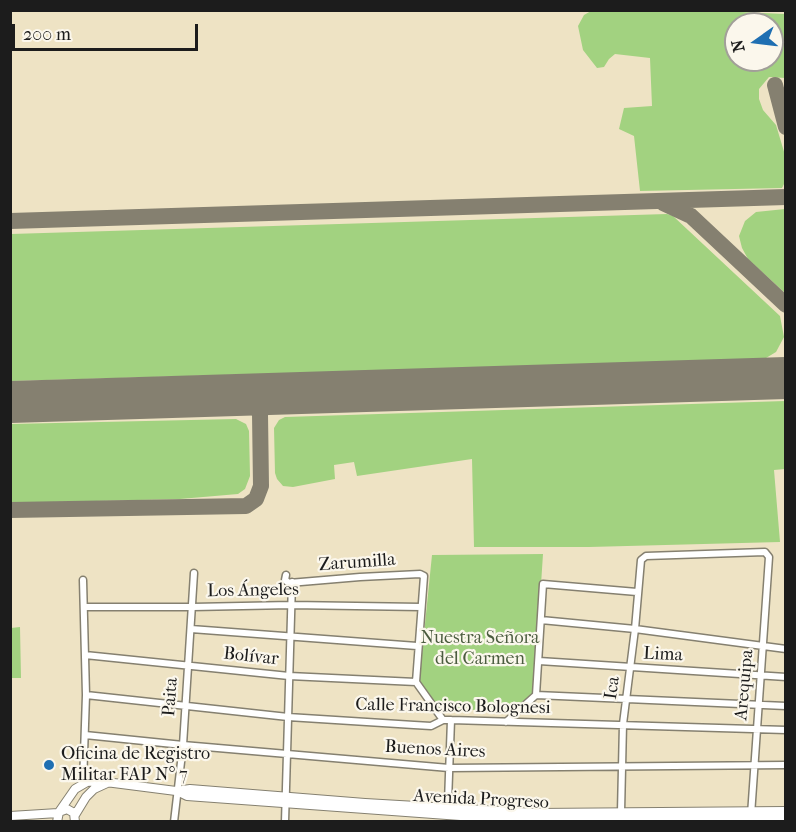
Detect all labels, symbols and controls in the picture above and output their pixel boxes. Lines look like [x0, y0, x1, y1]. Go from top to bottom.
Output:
scale bar [15, 12, 201, 50]
north arrow [724, 12, 784, 72]
text: 200 m [23, 24, 71, 45]
text: N [727, 38, 749, 54]
street label: Zarumilla [318, 550, 396, 576]
street label: Los Ángeles [207, 579, 299, 603]
park label: Nuestra Señora del Carmen [421, 628, 539, 670]
street label: Bolívar [222, 643, 280, 671]
street label: Lima [643, 643, 683, 667]
street label: Arequipa [731, 649, 759, 721]
street label: Ica [601, 675, 625, 701]
street label: Paita [159, 677, 183, 717]
street label: Calle Francisco Bolognesi [355, 694, 551, 720]
street label: Buenos Aires [384, 737, 486, 763]
place label: Oficina de Registro Militar FAP N° 7 [61, 744, 210, 786]
marker: Oficina de Registro Militar FAP N° 7 [42, 758, 56, 772]
street label: Avenida Progreso [413, 786, 549, 814]

